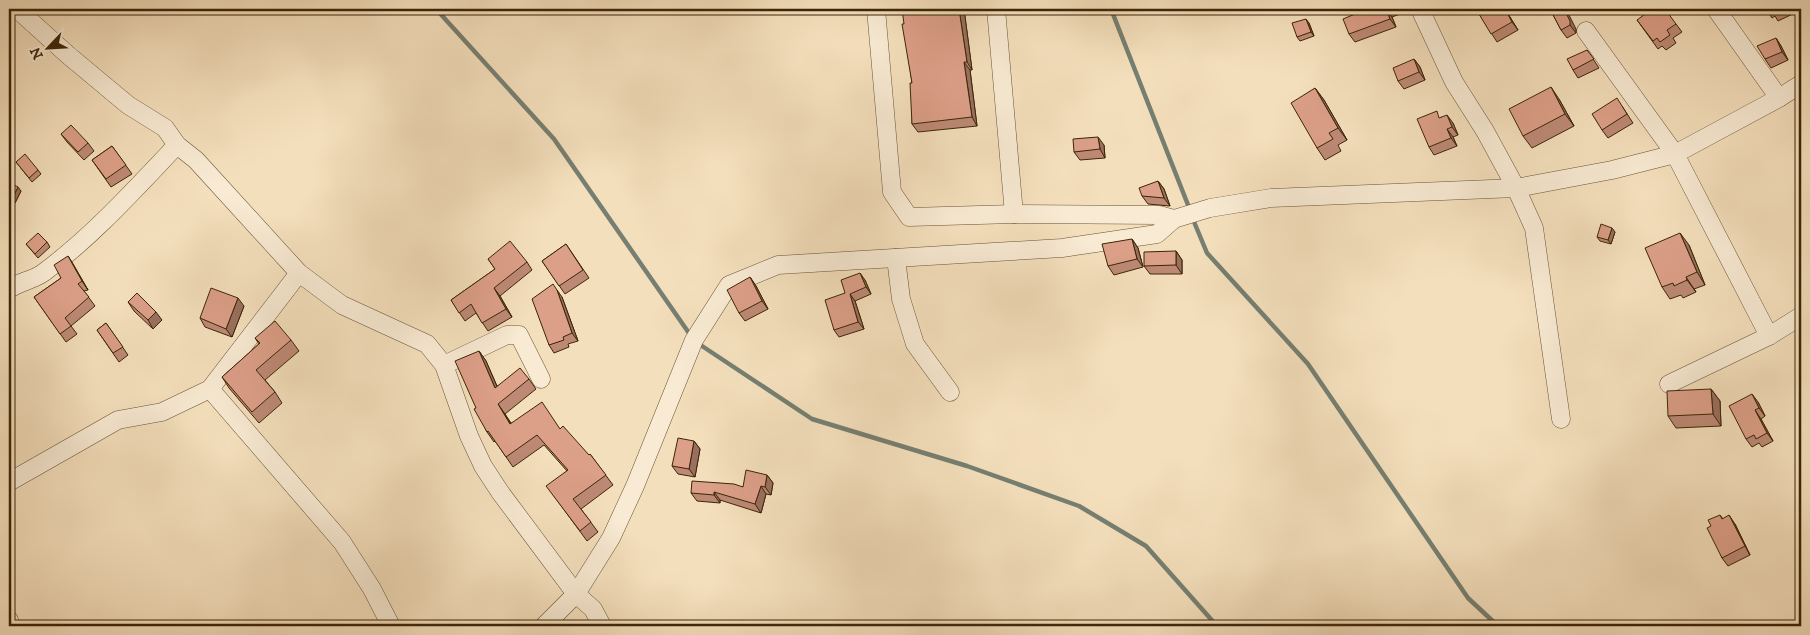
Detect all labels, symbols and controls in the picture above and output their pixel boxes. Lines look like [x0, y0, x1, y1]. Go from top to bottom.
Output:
north arrow [22, 22, 72, 72]
text: N [26, 44, 48, 62]

